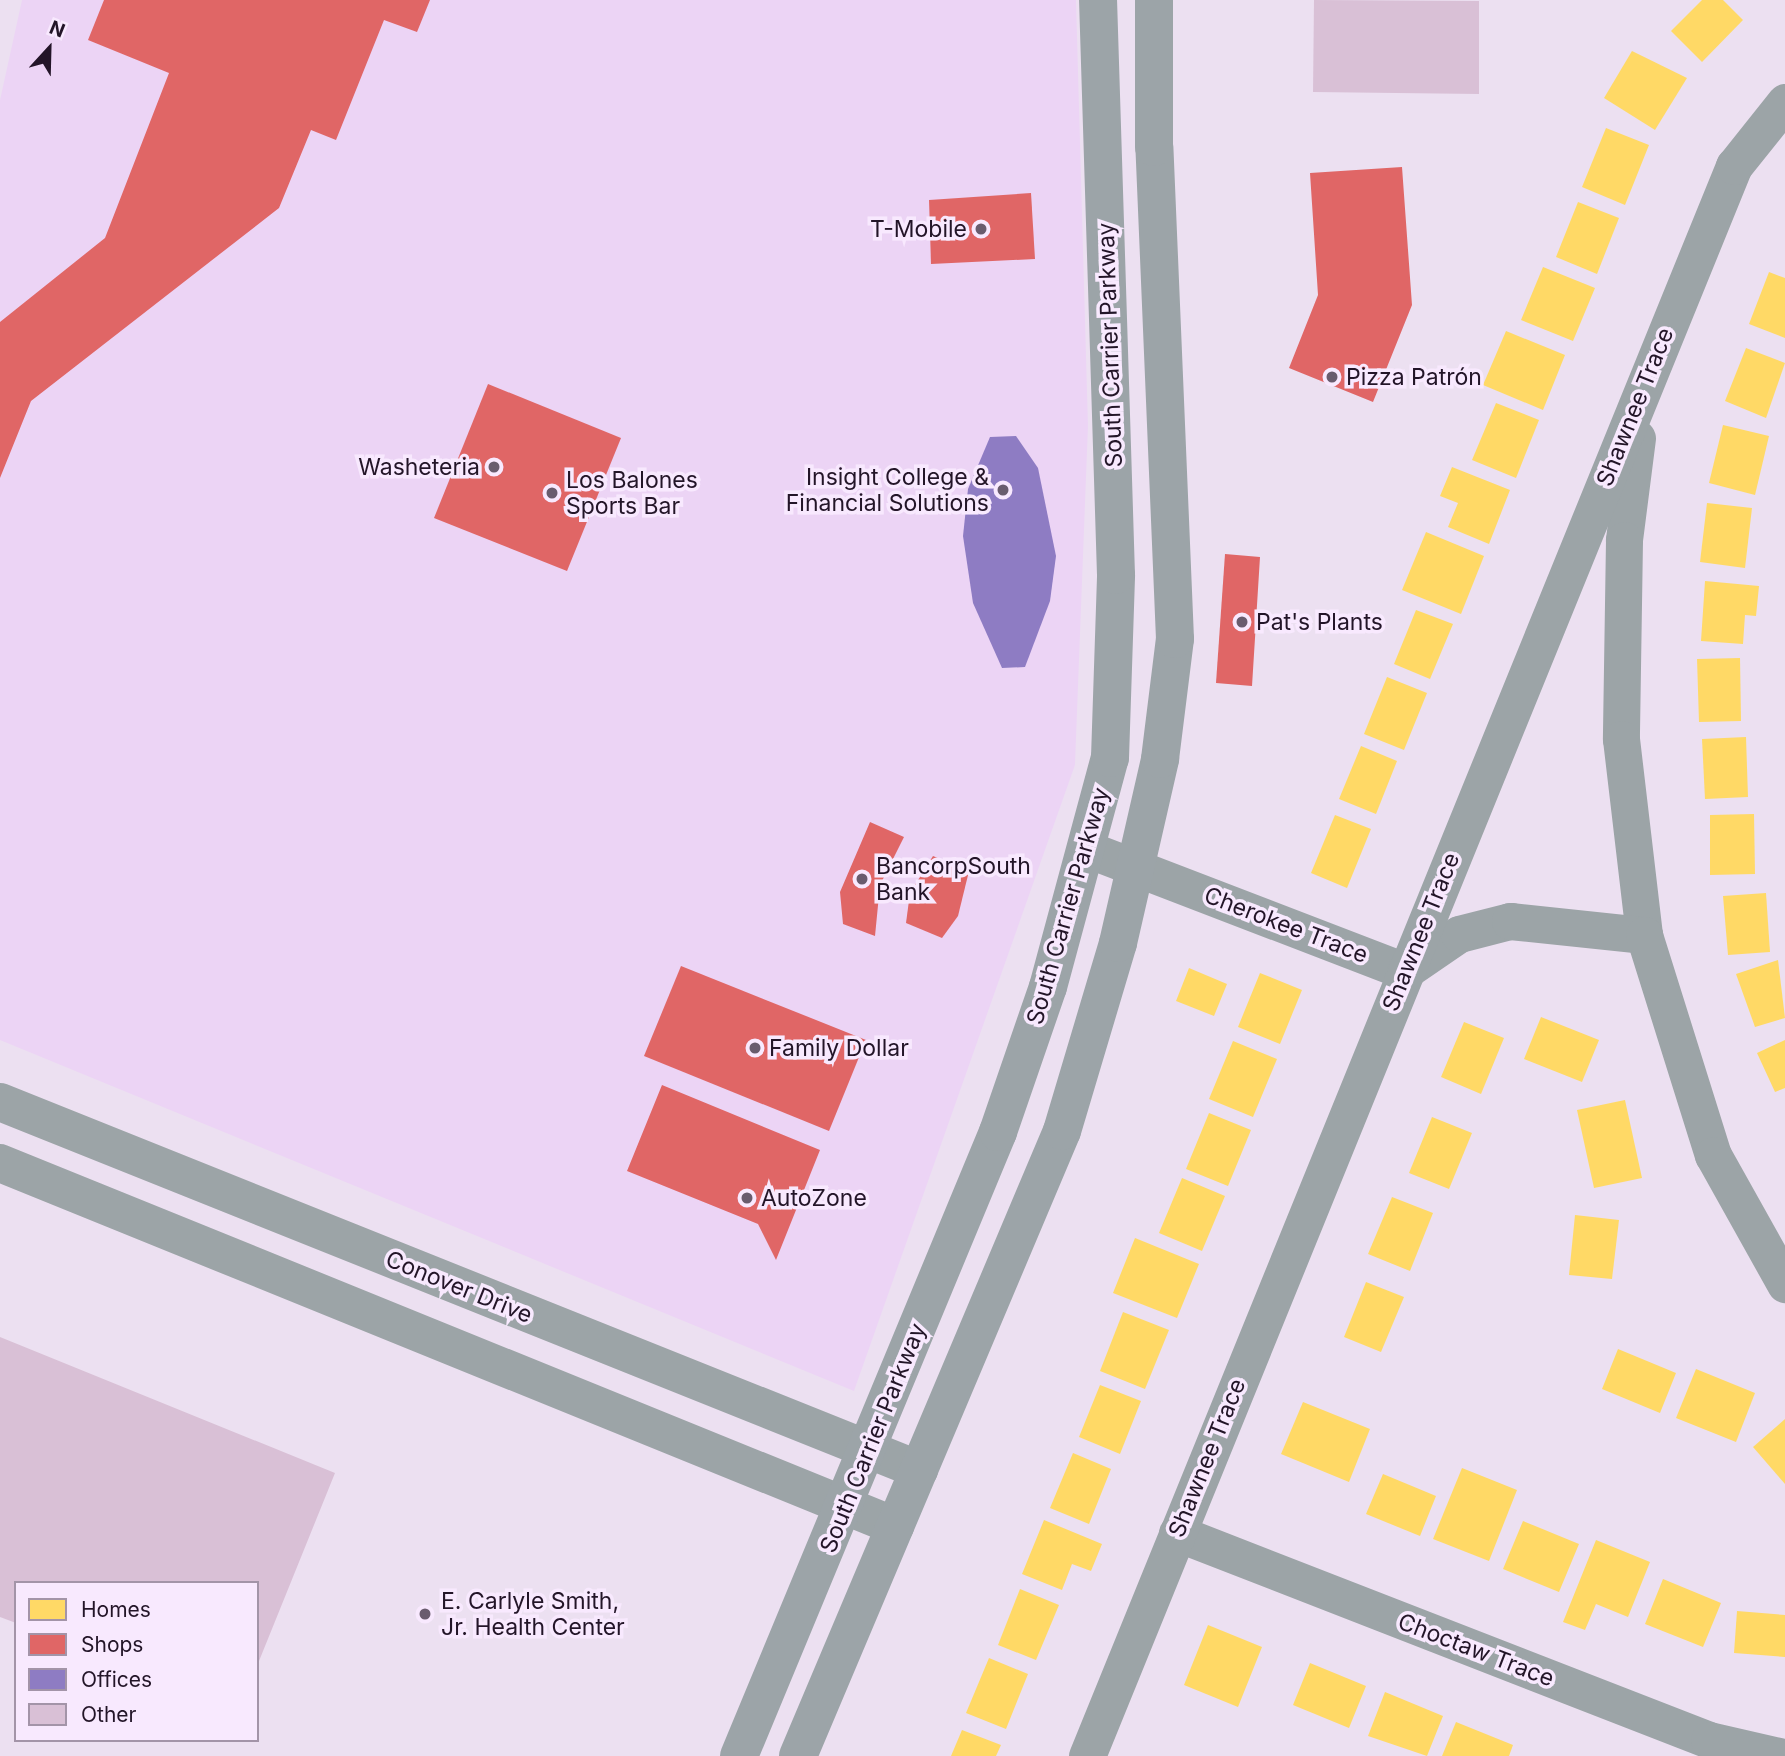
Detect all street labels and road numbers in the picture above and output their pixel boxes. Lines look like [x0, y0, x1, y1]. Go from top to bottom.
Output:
street label: South Carrier Parkway [1092, 222, 1128, 468]
street label: Shawnee Trace [1591, 324, 1679, 490]
street label: South Carrier Parkway [1021, 784, 1115, 1028]
street label: Shawnee Trace [1377, 849, 1465, 1015]
street label: Cherokee Trace [1200, 881, 1372, 969]
street label: Conover Drive [382, 1245, 536, 1329]
street label: South Carrier Parkway [814, 1319, 932, 1557]
street label: Shawnee Trace [1163, 1375, 1251, 1541]
street label: Choctaw Trace [1394, 1608, 1558, 1692]

